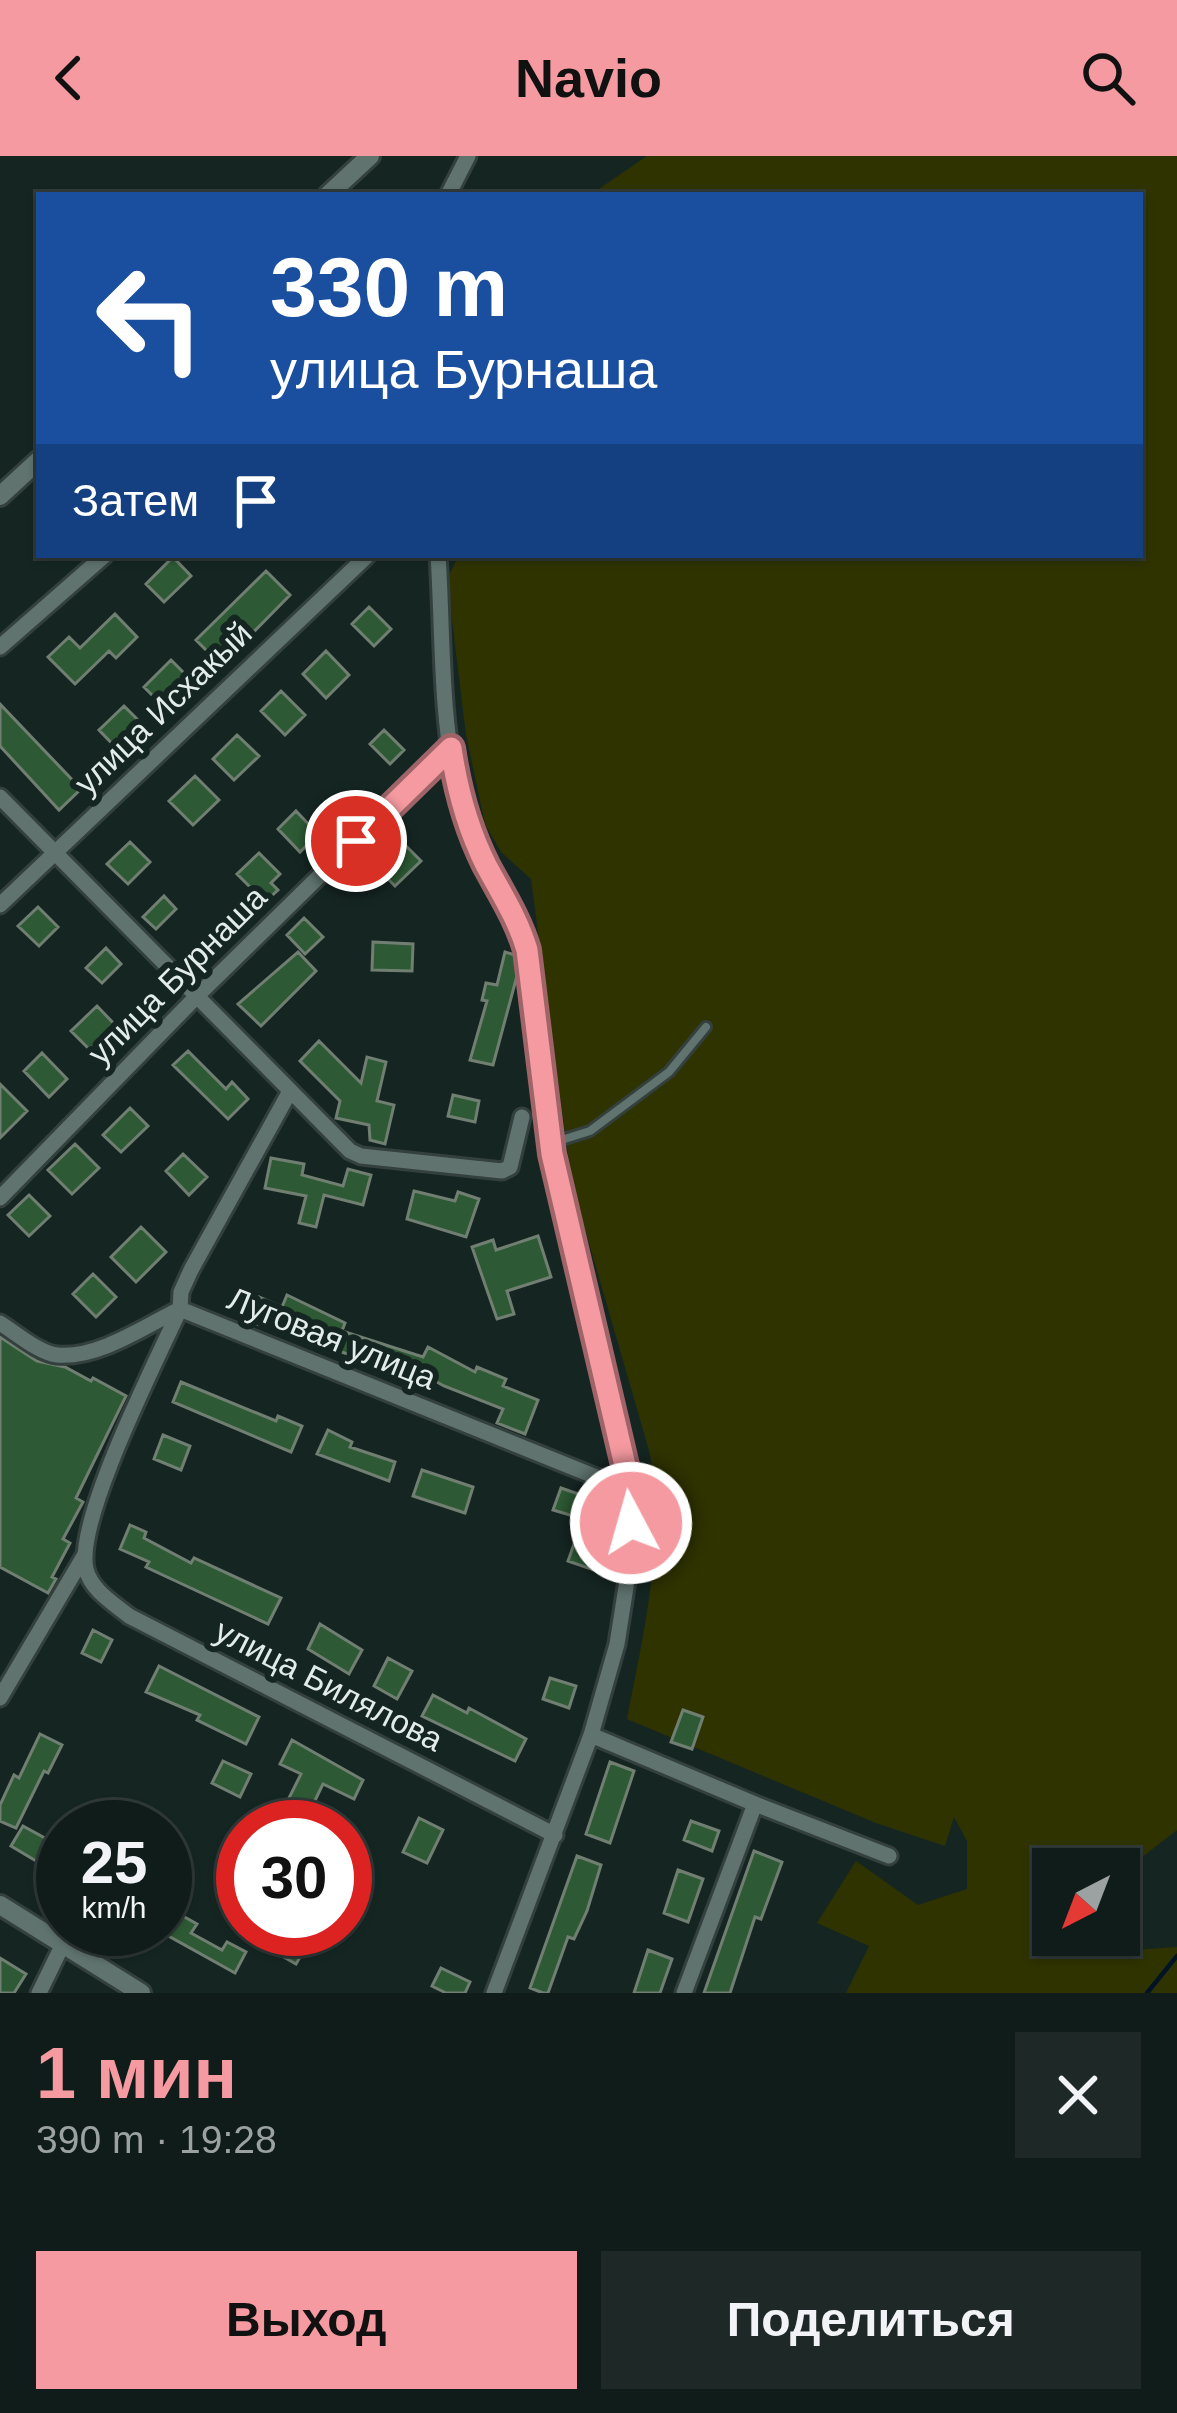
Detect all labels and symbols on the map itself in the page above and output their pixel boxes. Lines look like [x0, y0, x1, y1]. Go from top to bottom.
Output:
street label: улица Исхакый [67, 614, 259, 802]
pin [305, 790, 407, 892]
street label: улица Бурнаша [80, 878, 274, 1072]
street label: Луговая улица [222, 1279, 442, 1397]
position arrow [568, 1460, 694, 1586]
street label: улица Билялова [209, 1612, 450, 1759]
speed limit sign: 30 [216, 1800, 372, 1956]
north arrow [1032, 1848, 1140, 1956]

